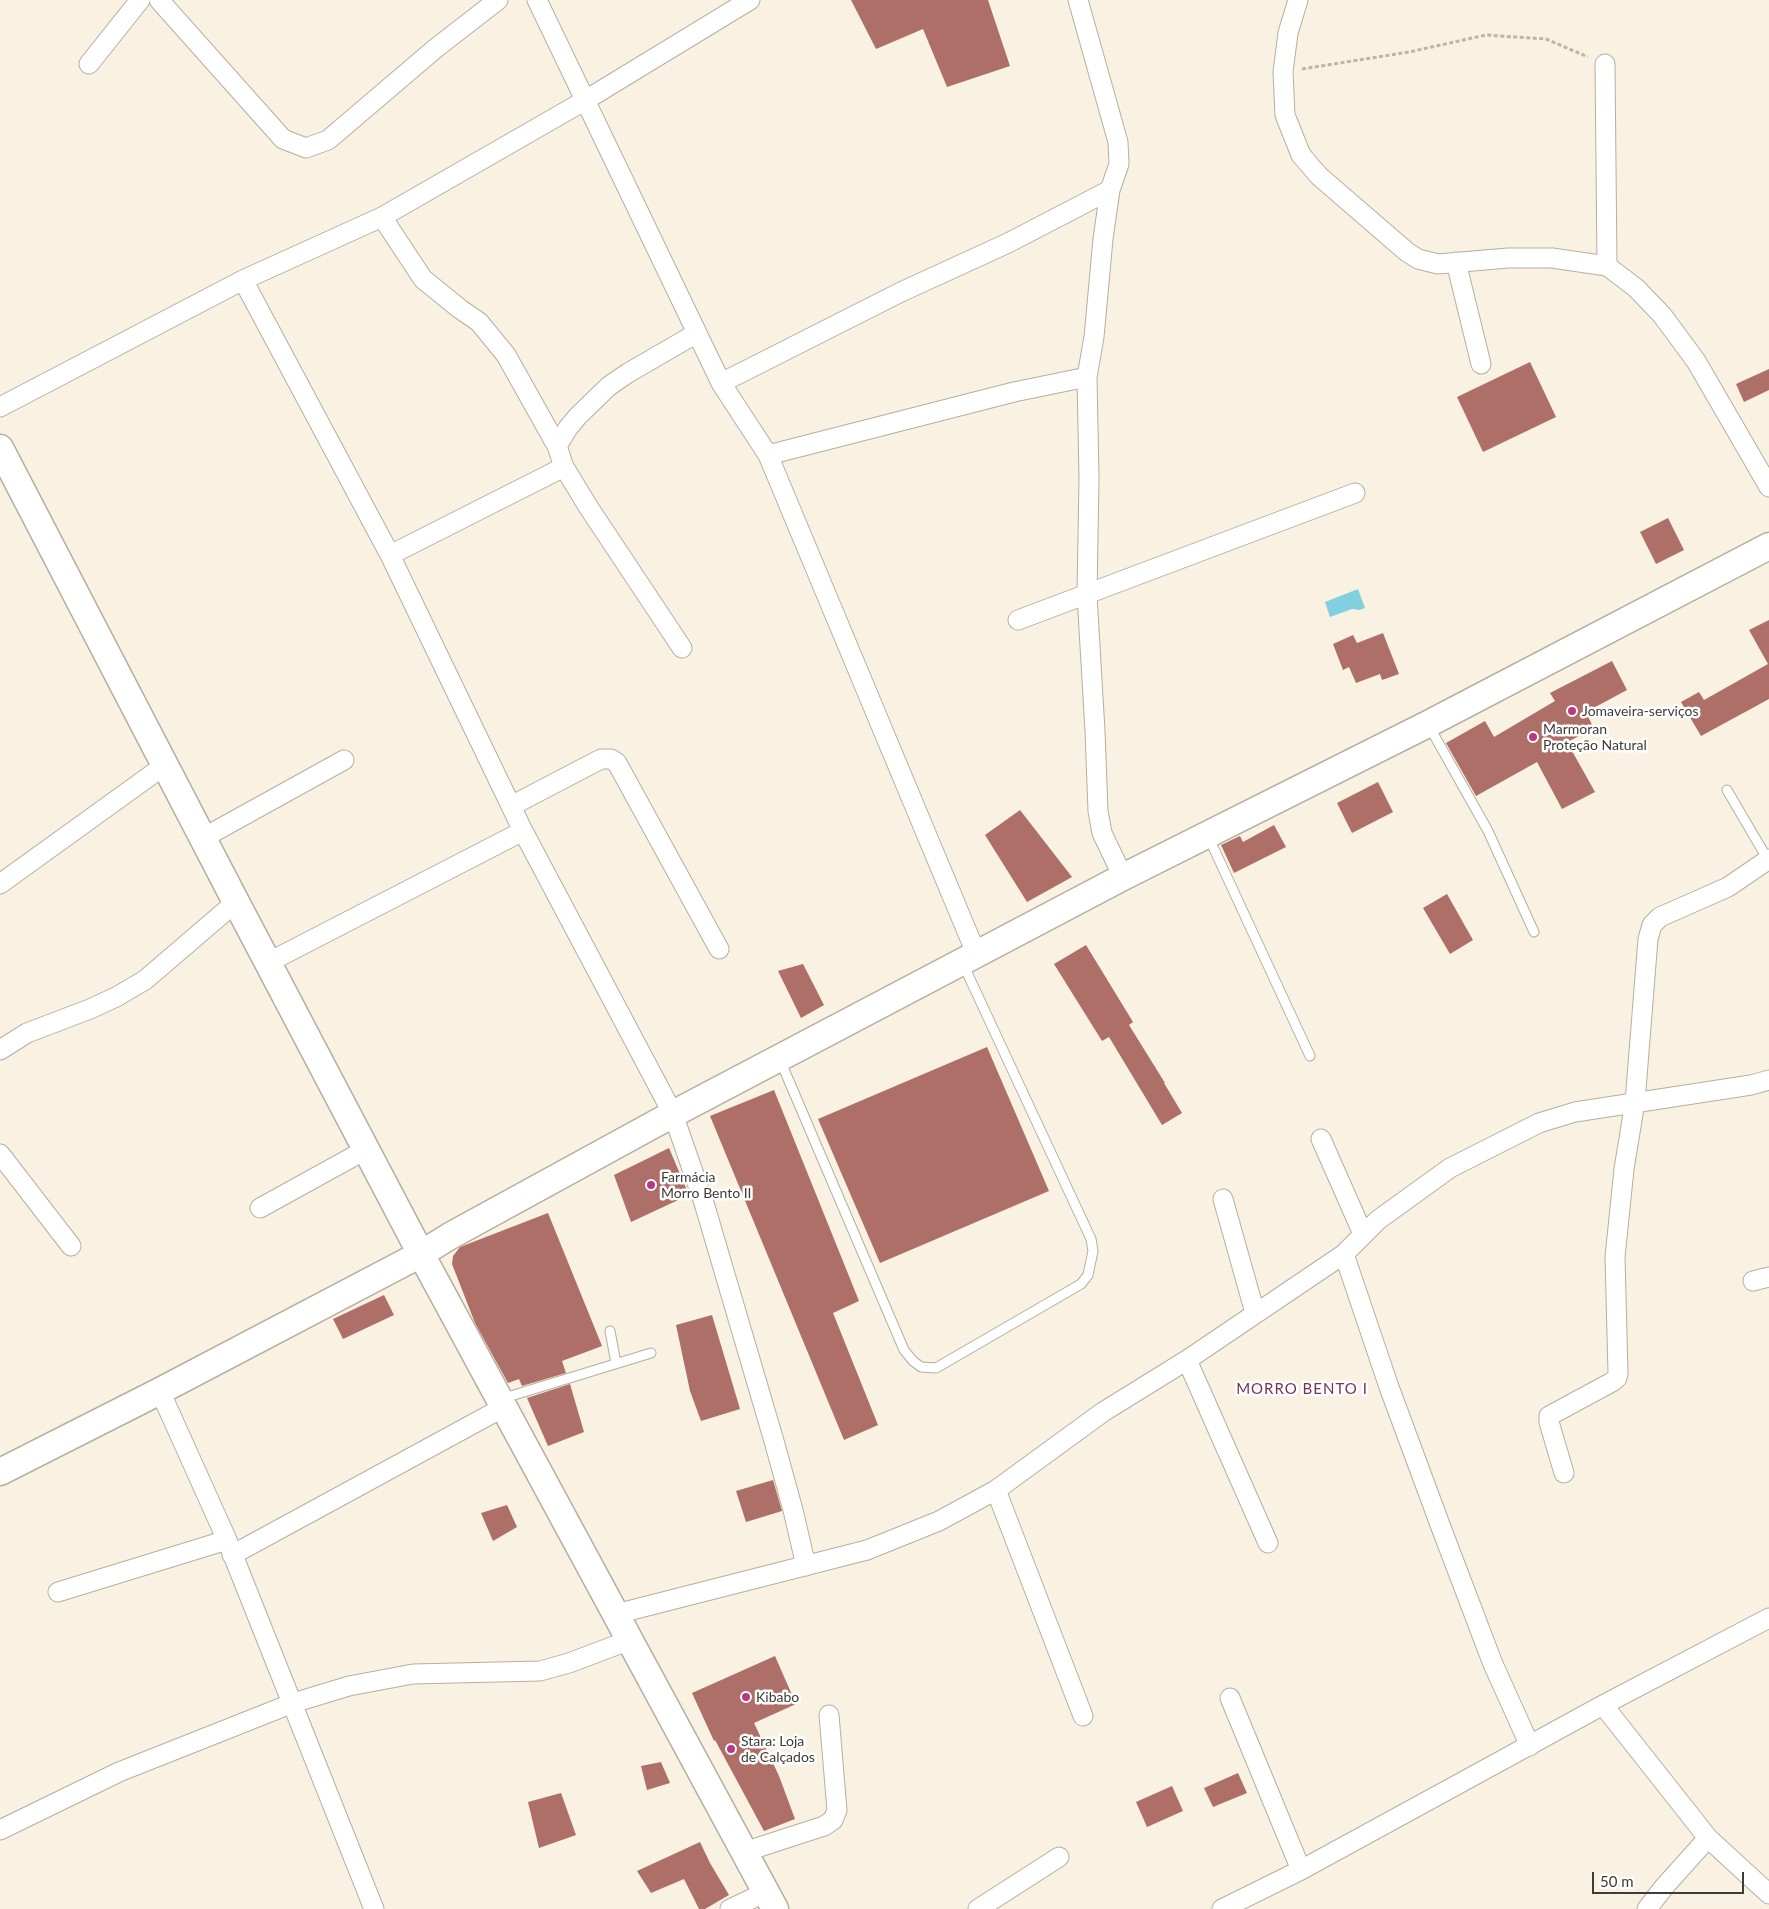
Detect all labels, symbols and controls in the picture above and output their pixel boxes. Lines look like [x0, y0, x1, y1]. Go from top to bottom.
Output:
place label: Jomaveira-serviços [1582, 703, 1699, 719]
marker: Jomaveira-serviços [1566, 705, 1578, 717]
place label: Marmoran Proteção Natural [1543, 721, 1647, 754]
marker: Marmoran Proteção Natural [1527, 731, 1539, 743]
place label: Farmácia Morro Bento II [661, 1169, 752, 1202]
marker: Farmácia Morro Bento II [645, 1179, 657, 1191]
district label: MORRO BENTO I [1235, 1380, 1369, 1398]
place label: Kibabo [756, 1689, 799, 1705]
marker: Kibabo [740, 1691, 752, 1703]
place label: Stara: Loja de Calçados [741, 1733, 815, 1765]
marker: Stara: Loja de Calçados [725, 1743, 737, 1755]
scale bar [1594, 1862, 1746, 1894]
text: 50 m [1600, 1872, 1634, 1890]

